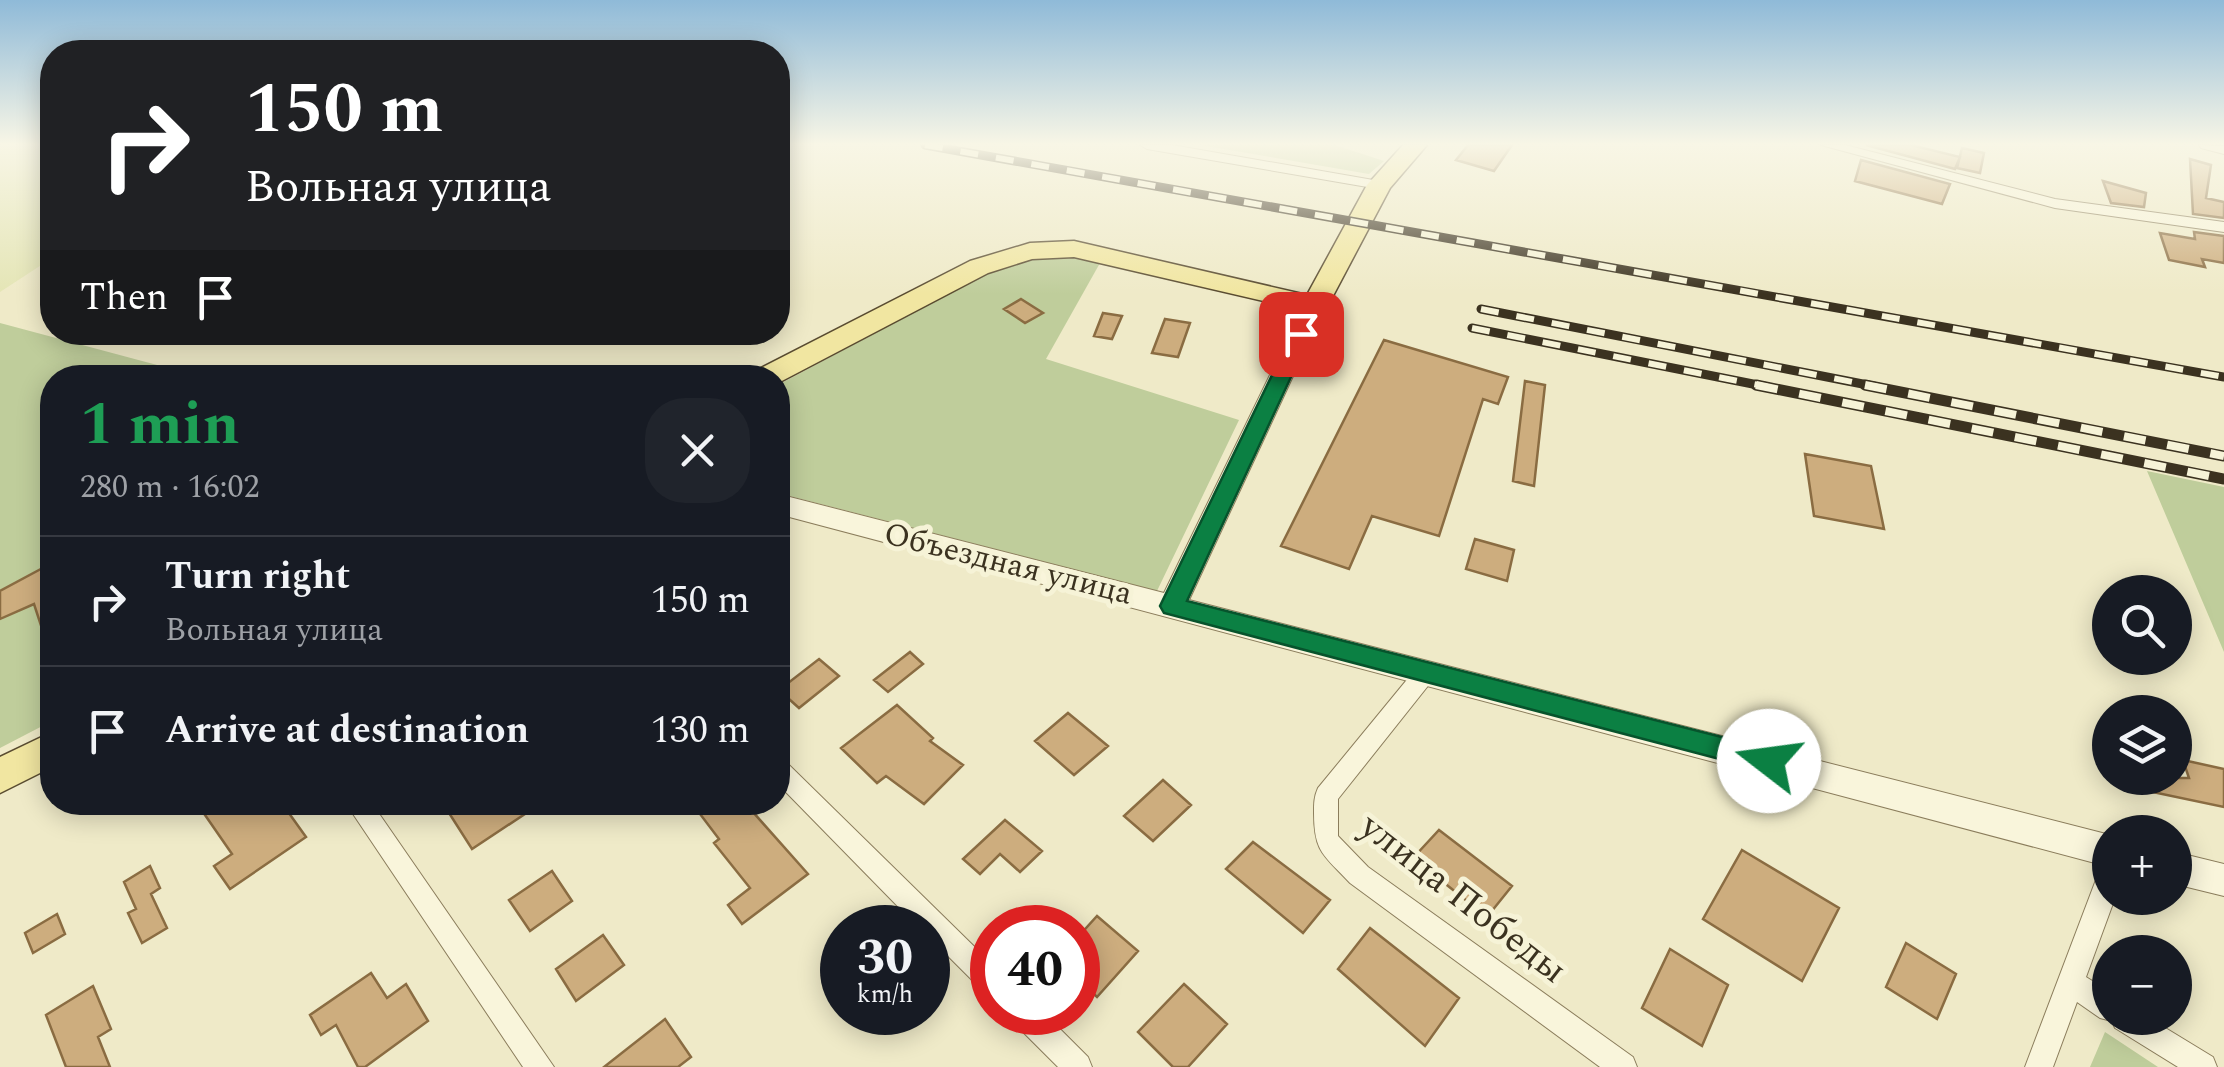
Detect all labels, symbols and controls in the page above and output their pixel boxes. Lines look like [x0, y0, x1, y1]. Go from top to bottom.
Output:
text: 150 m [245, 57, 443, 163]
icon: right [80, 80, 210, 210]
text: Вольная улица [245, 153, 551, 222]
text: Then [80, 269, 168, 327]
icon: arrive [188, 270, 243, 325]
pin [1259, 292, 1344, 377]
icon: arrive [1274, 307, 1329, 362]
text: 1 min [80, 379, 240, 471]
button: close [645, 398, 750, 503]
text: 280 m · 16:02 [80, 463, 260, 512]
street label: Объездная улица [879, 509, 1138, 619]
text: Turn right [165, 548, 350, 606]
text: 150 m [651, 572, 750, 630]
icon: right [80, 574, 135, 629]
map controls [2092, 575, 2192, 1035]
button: search [2092, 575, 2192, 675]
text: Вольная улица [165, 606, 383, 655]
button: layers [2092, 695, 2192, 795]
text: Arrive at destination [165, 702, 529, 760]
text: 130 m [651, 702, 750, 760]
icon: arrive [80, 704, 135, 759]
position arrow [1717, 709, 1821, 813]
street label: улица Победы [1346, 799, 1579, 999]
button: + [2092, 815, 2192, 915]
speed limit sign: 40 [970, 905, 1100, 1035]
text: 30 [857, 920, 913, 996]
button: − [2092, 935, 2192, 1035]
text: km/h [857, 976, 913, 1014]

